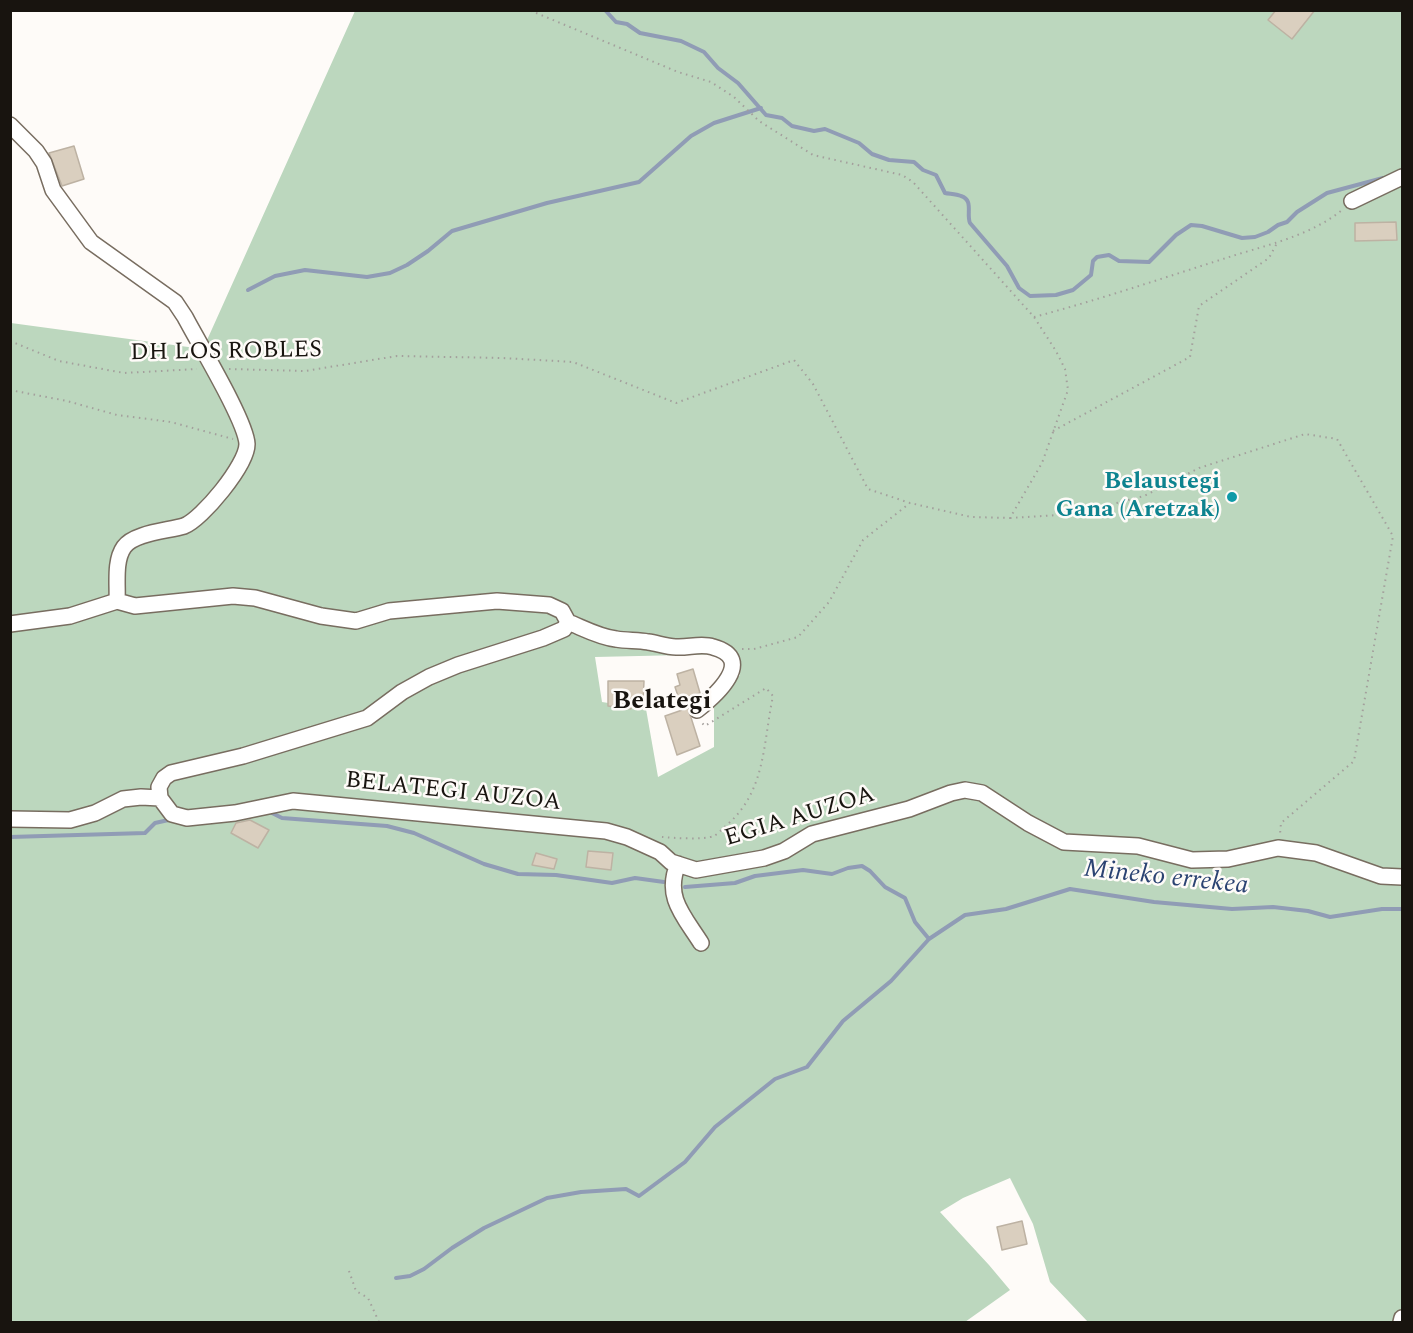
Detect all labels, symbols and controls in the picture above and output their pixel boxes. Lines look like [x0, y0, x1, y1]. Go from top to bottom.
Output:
street label: DH LOS ROBLES [130, 337, 322, 369]
place label: Belaustegi Gana (Aretzak) [1056, 469, 1220, 525]
marker: Belaustegi Gana (Aretzak) [1225, 490, 1239, 504]
district label: Belategi [612, 687, 712, 719]
street label: BELATEGI AUZOA [344, 767, 562, 819]
street label: EGIA AUZOA [722, 782, 878, 854]
water label: Mineko errekea [1082, 855, 1250, 903]

